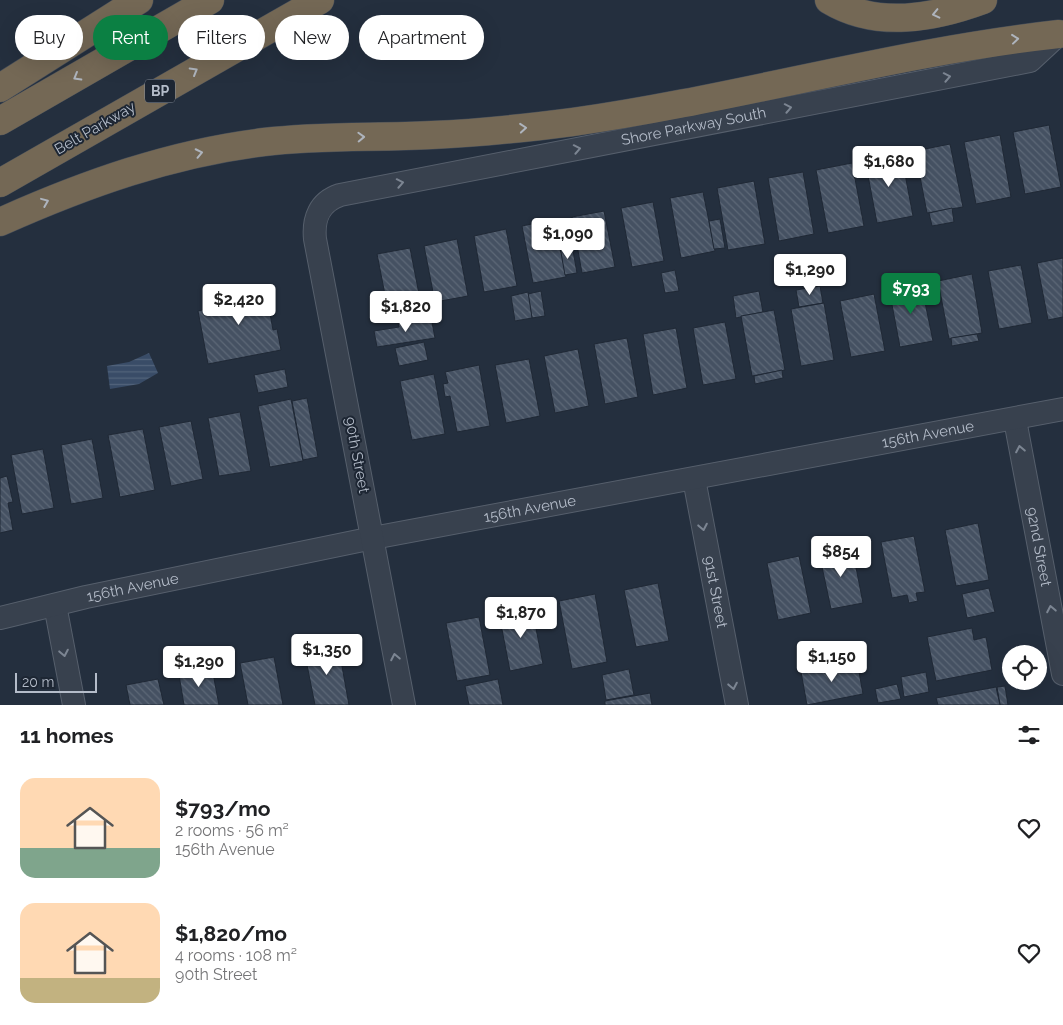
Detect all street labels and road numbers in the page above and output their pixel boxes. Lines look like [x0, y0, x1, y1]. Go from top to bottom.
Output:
road number: BP [145, 80, 175, 102]
street label: Belt Parkway [51, 98, 139, 158]
street label: Shore Parkway South [620, 103, 768, 149]
street label: 90th Street [341, 415, 373, 495]
street label: 156th Avenue [880, 417, 976, 452]
street label: 156th Avenue [482, 491, 578, 526]
street label: 92nd Street [1023, 506, 1055, 588]
street label: 91st Street [700, 554, 731, 629]
street label: 156th Avenue [85, 569, 180, 606]

